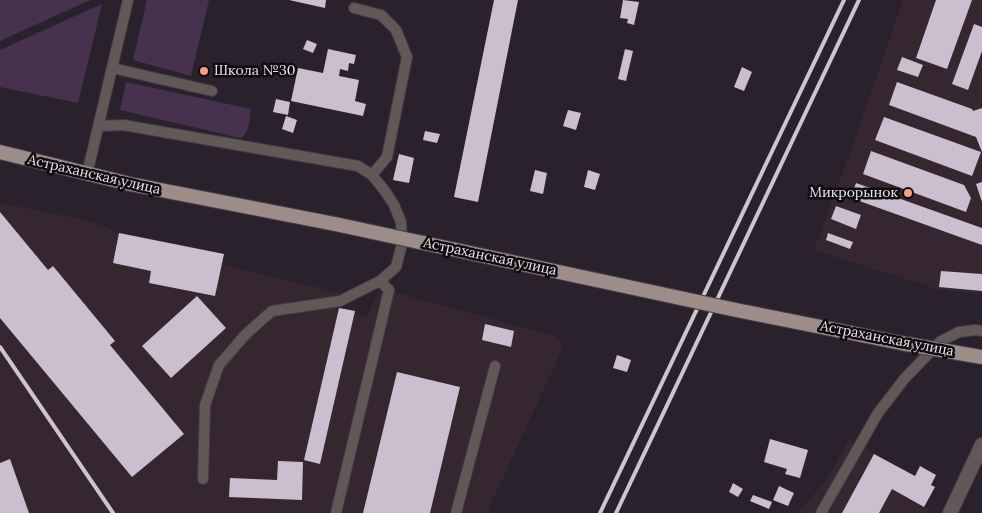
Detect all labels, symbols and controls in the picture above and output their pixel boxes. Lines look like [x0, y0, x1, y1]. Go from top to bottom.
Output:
place label: Школа №30 [214, 63, 295, 79]
marker: Школа №30 [198, 65, 210, 77]
street label: Астраханская улица [26, 152, 162, 198]
place label: Микрорынок [809, 185, 898, 201]
marker: Микрорынок [902, 187, 914, 199]
street label: Астраханская улица [422, 235, 558, 279]
street label: Астраханская улица [819, 318, 955, 360]

